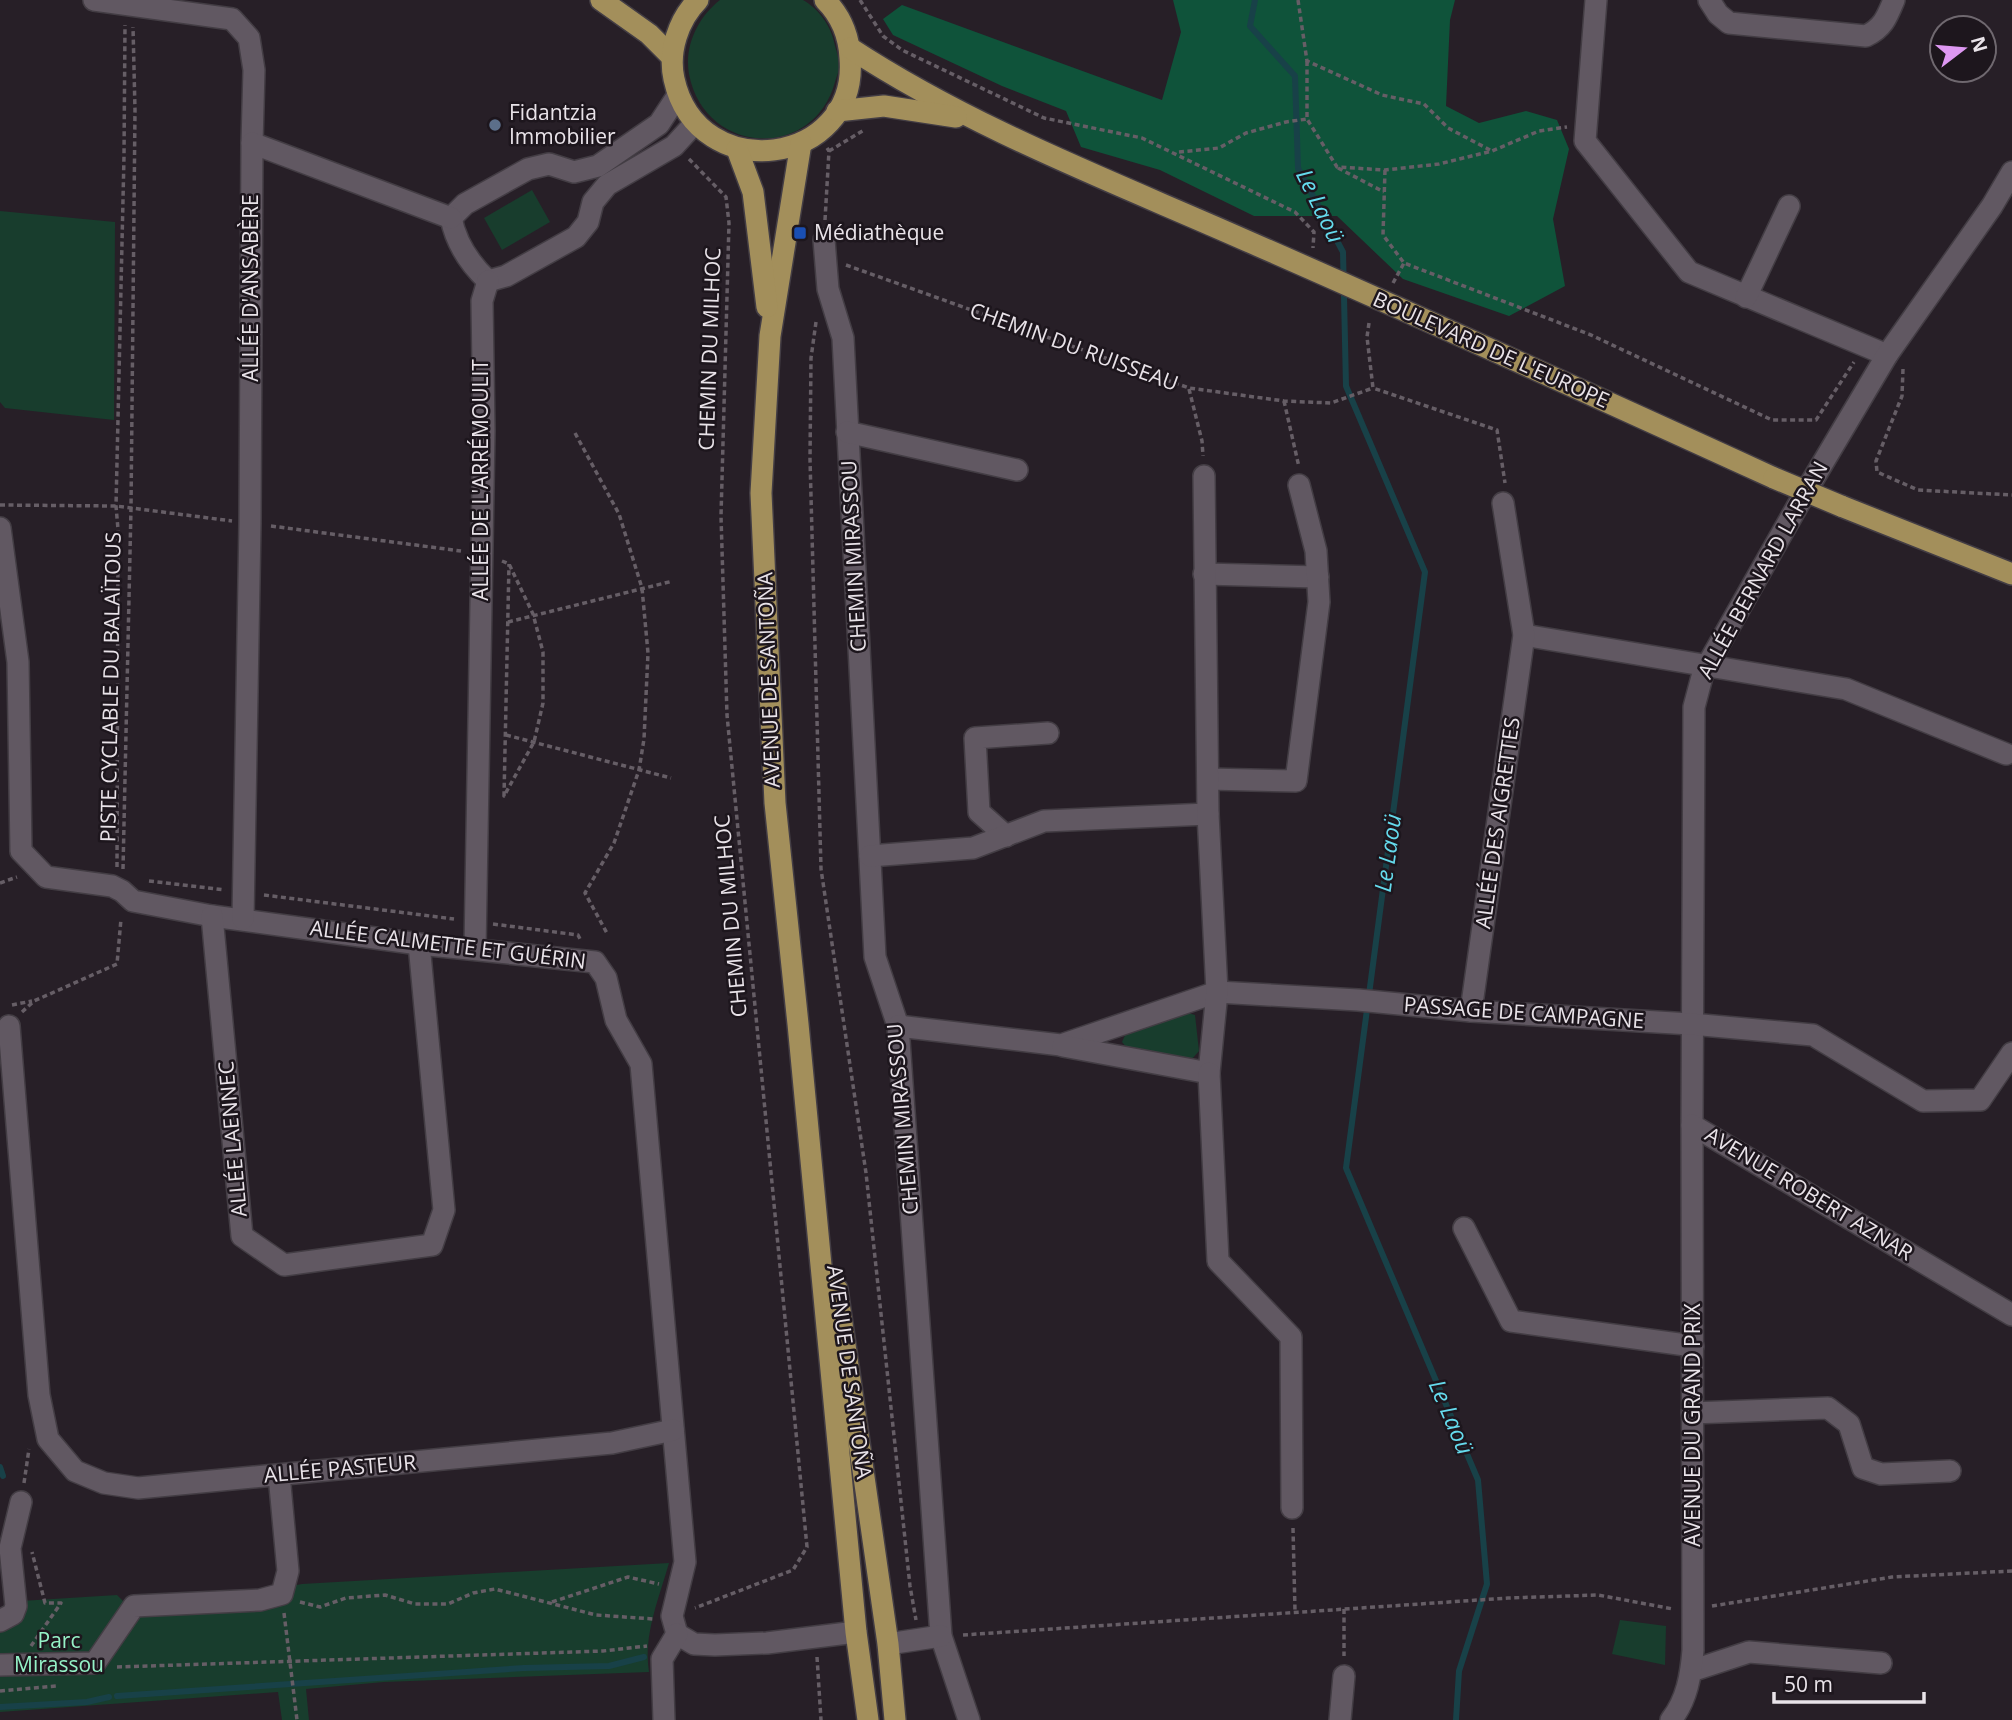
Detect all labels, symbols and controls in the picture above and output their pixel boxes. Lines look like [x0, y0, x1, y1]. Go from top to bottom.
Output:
north arrow [1928, 14, 1998, 84]
text: N [1965, 33, 1994, 55]
place label: Fidantzia Immobilier [509, 98, 616, 150]
marker: Fidantzia Immobilier [487, 117, 503, 133]
water label: Le Laoü [1289, 163, 1353, 248]
street label: ALLÉE D'ANSABÈRE [236, 194, 264, 382]
place label: Médiathèque [814, 218, 944, 246]
marker: Médiathèque [792, 225, 808, 241]
street label: CHEMIN DU MILHOC [691, 247, 727, 451]
street label: BOULEVARD DE L'EUROPE [1369, 284, 1614, 414]
street label: CHEMIN DU RUISSEAU [966, 295, 1182, 397]
street label: ALLÉE DE L'ARRÉMOULIT [466, 359, 494, 601]
street label: ALLÉE BERNARD LARRAN [1691, 456, 1834, 683]
street label: CHEMIN MIRASSOU [834, 459, 872, 653]
street label: PISTE CYCLABLE DU BALAÏTOUS [93, 532, 127, 842]
street label: AVENUE DE SANTOÑA [750, 571, 786, 788]
street label: ALLÉE DES AIGRETTES [1468, 715, 1526, 930]
water label: Le Laoü [1366, 812, 1408, 894]
street label: CHEMIN DU MILHOC [707, 814, 753, 1019]
street label: ALLÉE CALMETTE ET GUÉRIN [309, 913, 588, 975]
street label: PASSAGE DE CAMPAGNE [1403, 990, 1645, 1034]
street label: CHEMIN MIRASSOU [880, 1022, 924, 1216]
street label: ALLÉE LAENNEC [211, 1060, 253, 1218]
street label: AVENUE ROBERT AZNAR [1700, 1120, 1919, 1266]
street label: AVENUE DE SANTOÑA [821, 1263, 879, 1481]
street label: AVENUE DU GRAND PRIX [1678, 1302, 1706, 1547]
water label: Le Laoü [1422, 1374, 1482, 1459]
street label: ALLÉE PASTEUR [263, 1447, 417, 1489]
park label: Parc Mirassou [14, 1626, 104, 1678]
scale bar [1774, 1660, 1924, 1704]
text: 50 m [1784, 1670, 1833, 1698]

